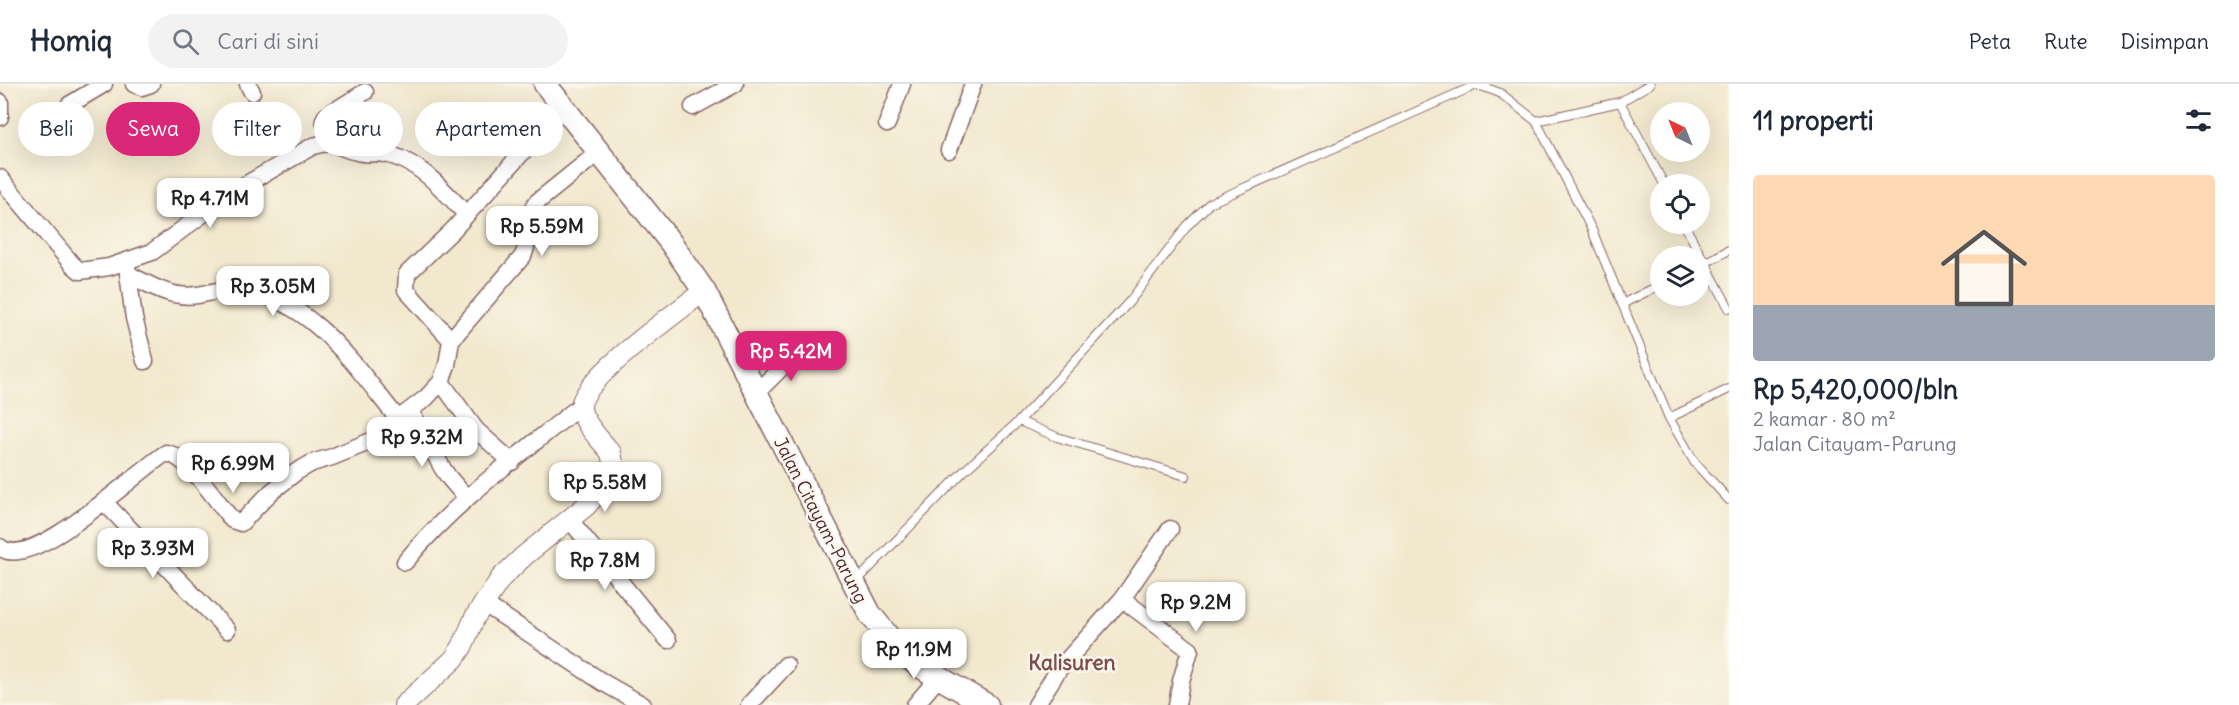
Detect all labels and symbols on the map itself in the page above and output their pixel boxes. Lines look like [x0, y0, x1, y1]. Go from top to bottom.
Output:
north arrow [1650, 102, 1710, 162]
pin: Rp 4.71M [148, 178, 272, 229]
pin: Rp 5.59M [480, 206, 604, 257]
pin: Rp 3.05M [211, 266, 335, 317]
pin: Rp 5.42M [729, 331, 853, 382]
pin: Rp 9.32M [360, 417, 484, 468]
street label: Jalan Citayam-Parung [769, 433, 873, 607]
pin: Rp 6.99M [171, 443, 295, 494]
pin: Rp 5.58M [543, 462, 667, 513]
pin: Rp 3.93M [91, 528, 215, 579]
pin: Rp 7.8M [550, 540, 660, 591]
pin: Rp 9.2M [1141, 582, 1251, 633]
pin: Rp 11.9M [852, 629, 976, 680]
district label: Kalisuren [1028, 649, 1116, 676]

